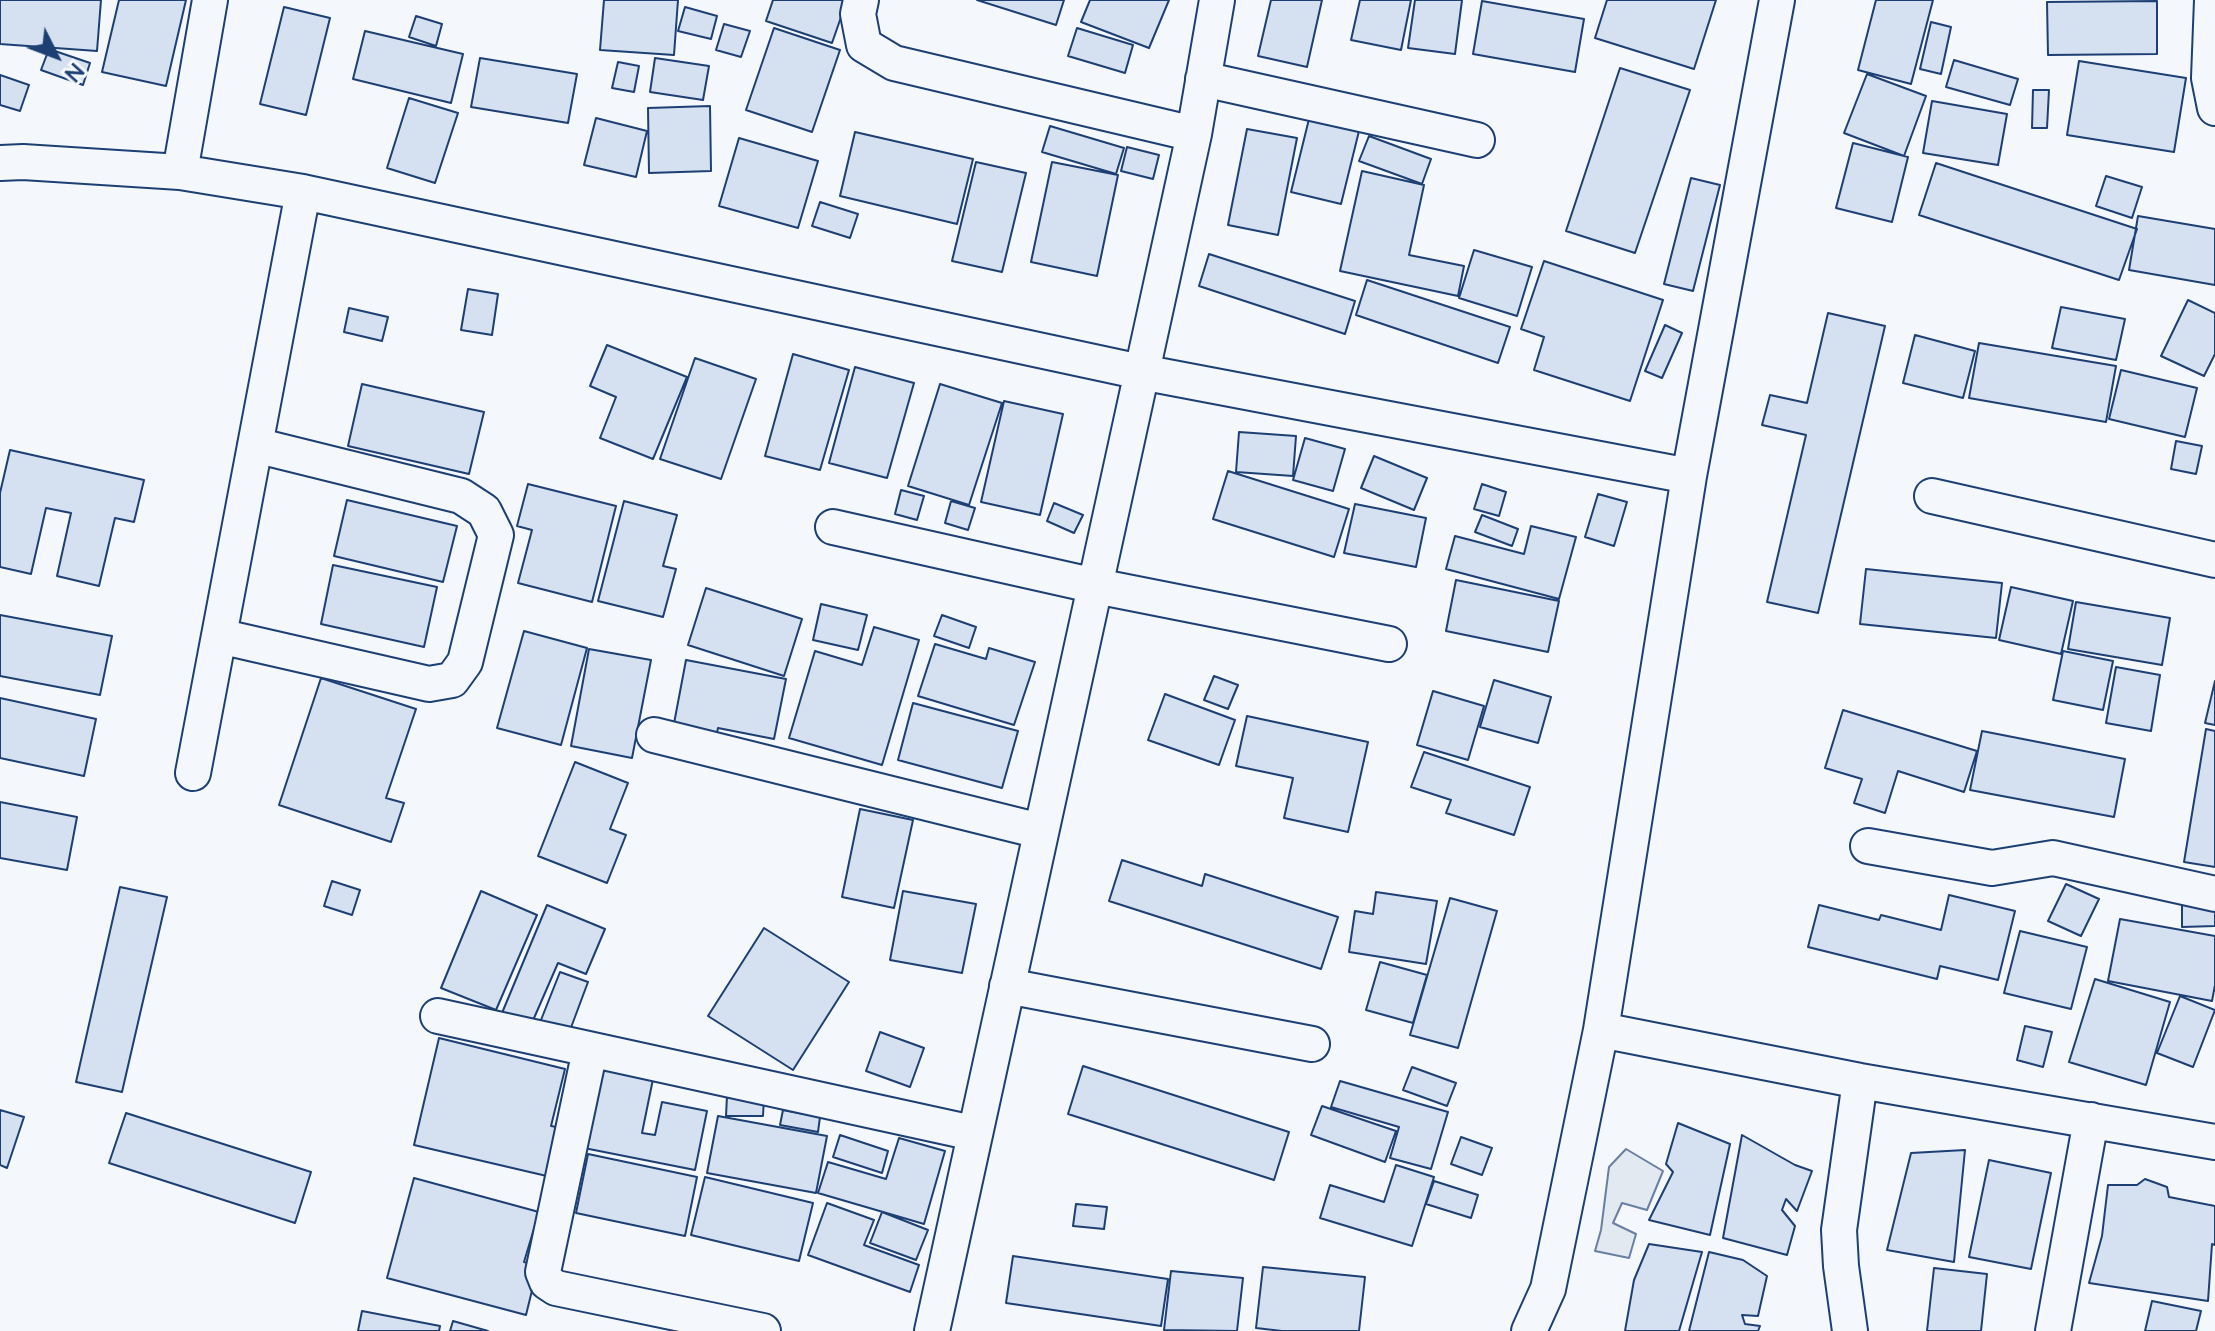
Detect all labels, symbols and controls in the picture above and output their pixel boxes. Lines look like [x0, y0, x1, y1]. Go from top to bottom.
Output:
north arrow [16, 16, 96, 96]
text: N [57, 56, 90, 88]

